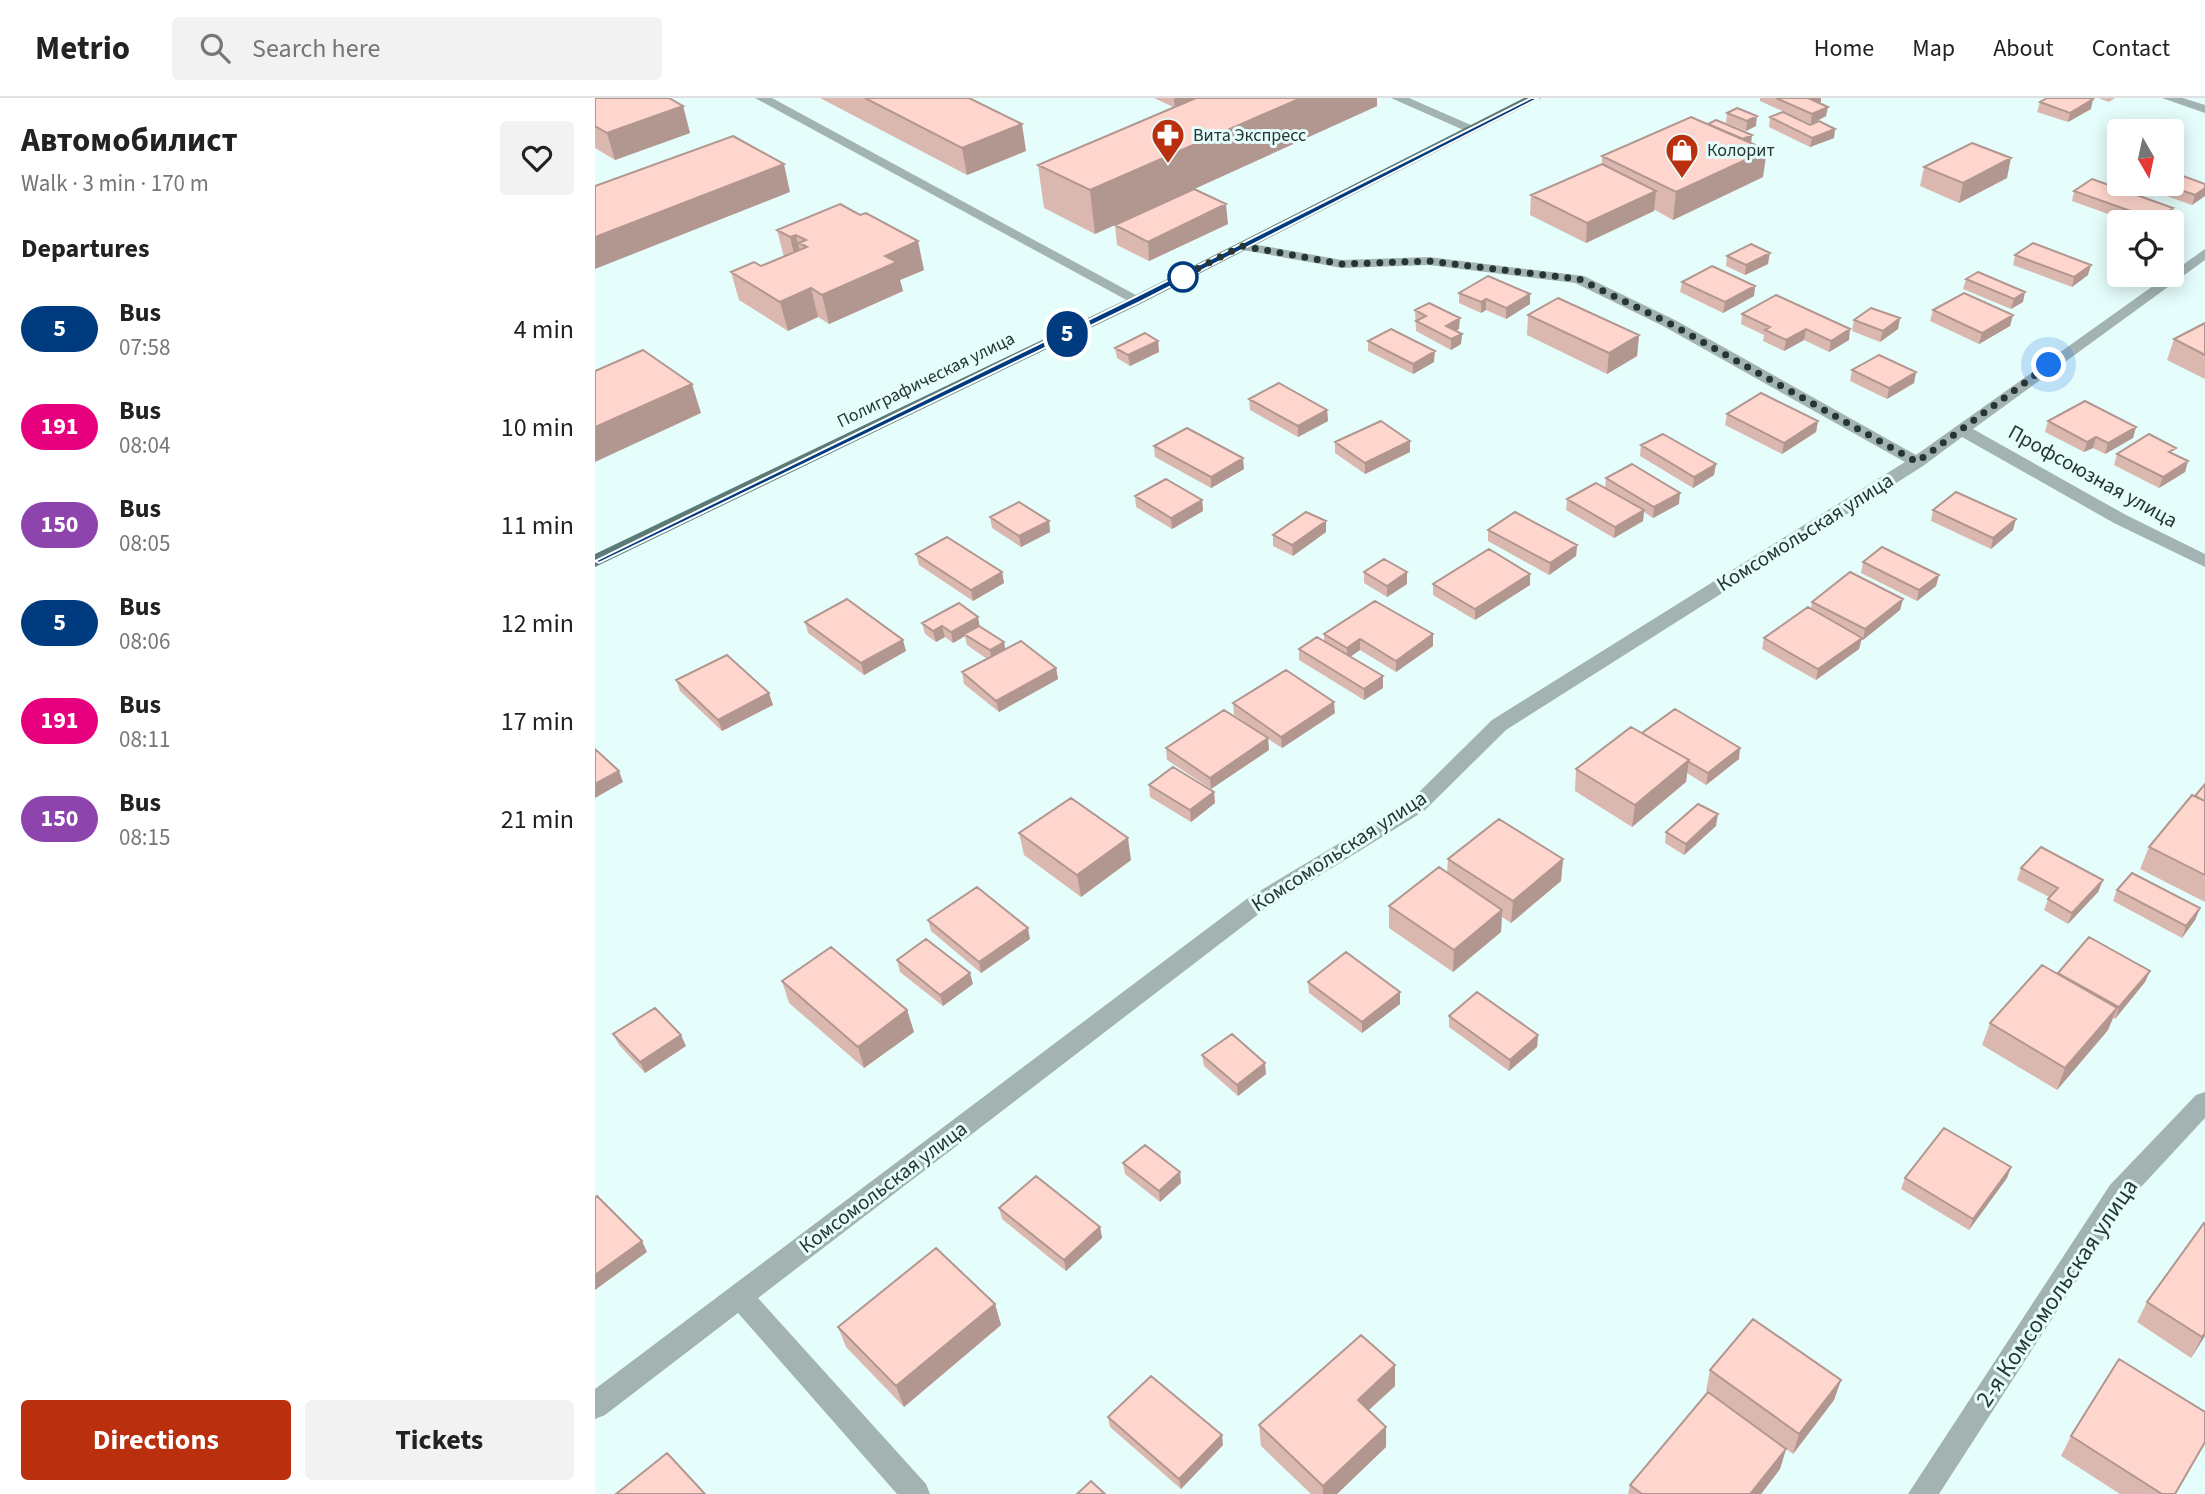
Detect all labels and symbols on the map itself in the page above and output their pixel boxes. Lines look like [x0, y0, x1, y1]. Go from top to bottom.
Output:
pharmacy icon: Вита Экспресс [1149, 116, 1187, 165]
north arrow [2107, 119, 2184, 196]
place label: Вита Экспресс [1193, 123, 1306, 148]
shop icon: Колорит [1663, 131, 1701, 180]
place label: Колорит [1707, 138, 1775, 163]
unlabelled marker [1168, 262, 1198, 292]
line badge: 5 [1044, 311, 1090, 357]
street label: Полиграфическая улица [833, 326, 1019, 434]
your location [2031, 347, 2066, 382]
street label: Профсоюзная улица [2003, 417, 2183, 535]
street label: Комсомольская улица [1711, 465, 1899, 599]
street label: Комсомольская улица [1245, 783, 1433, 919]
street label: Комсомольская улица [793, 1114, 973, 1260]
street label: 2-я Комсомольская улица [1967, 1172, 2147, 1414]

